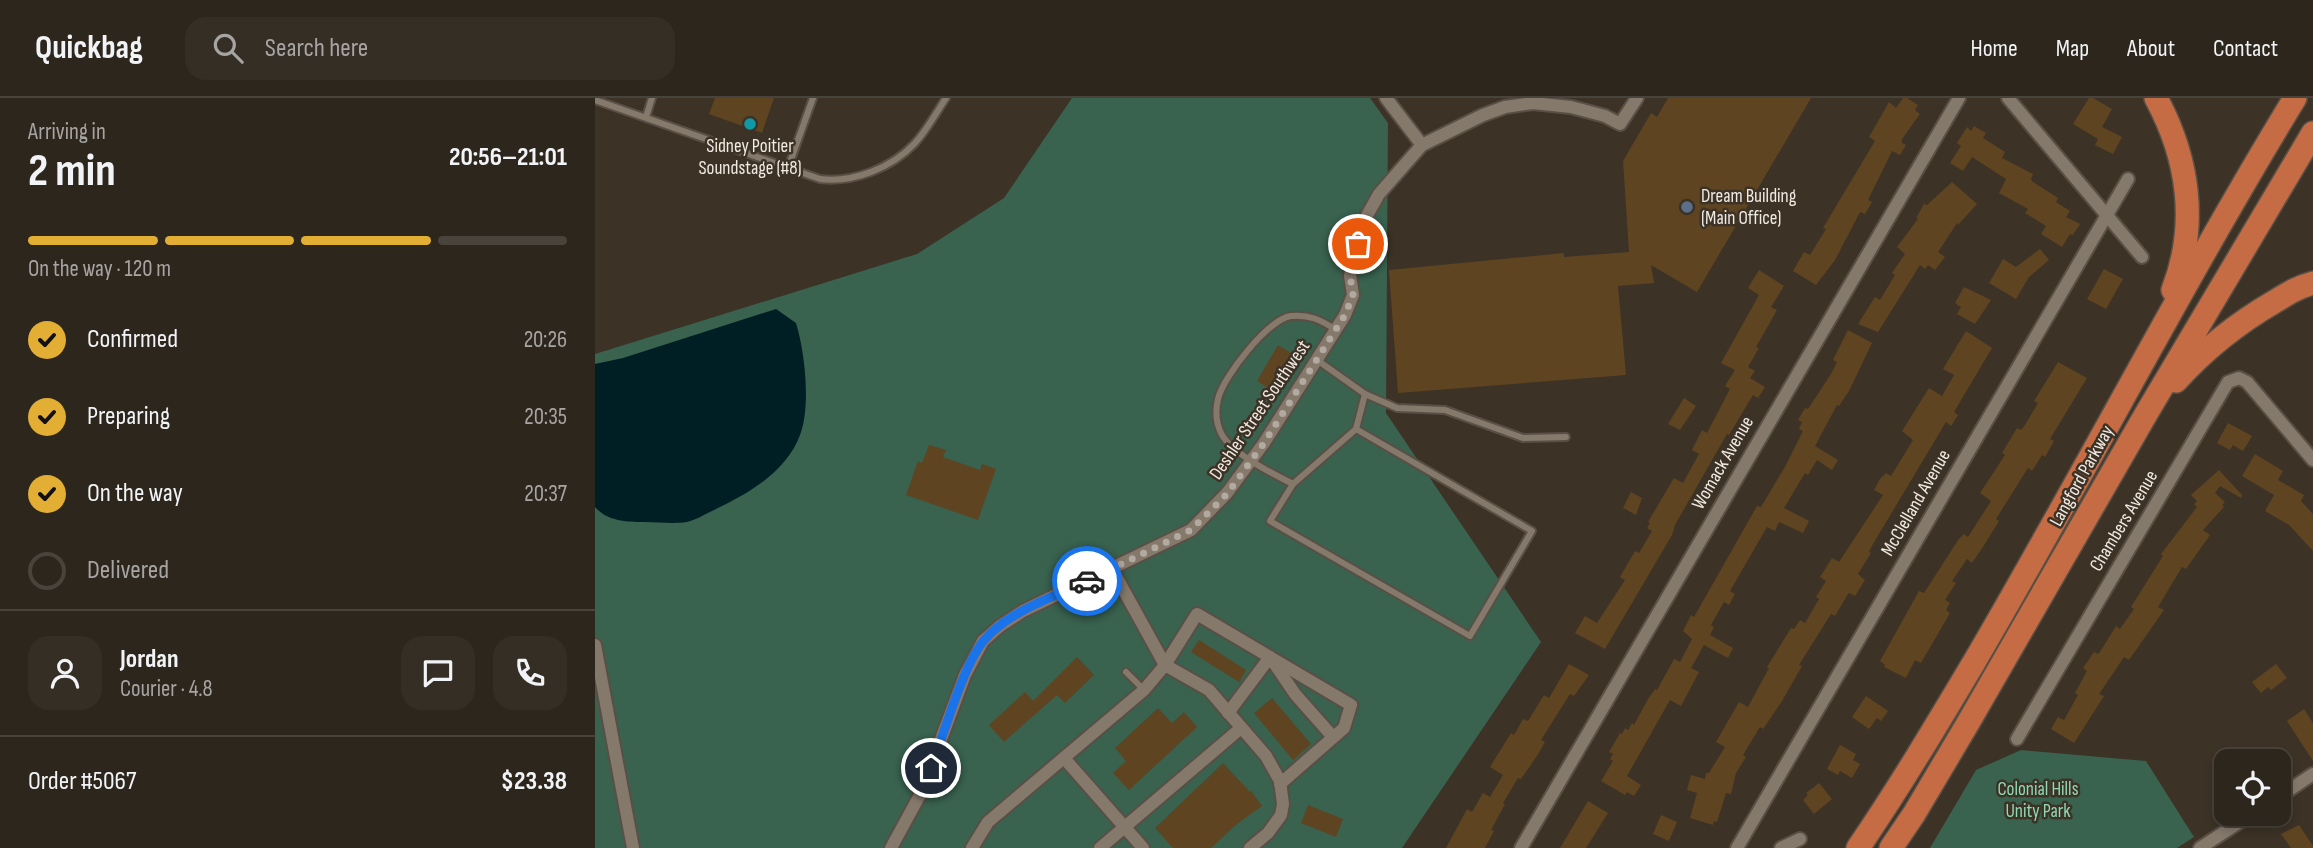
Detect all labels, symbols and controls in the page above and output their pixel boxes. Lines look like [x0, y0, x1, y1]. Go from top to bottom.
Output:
search box [185, 17, 675, 80]
text: Quickbag [35, 28, 143, 68]
icon: search [209, 29, 247, 67]
text: Search here [265, 33, 368, 64]
text: Home [1970, 34, 2018, 63]
text: Map [2056, 34, 2089, 63]
text: About [2127, 34, 2175, 63]
text: Contact [2213, 34, 2278, 63]
marker: Sidney Poitier Soundstage (#8) [742, 116, 758, 132]
text: Arriving in [28, 118, 106, 146]
place label: Sidney Poitier Soundstage (#8) [698, 135, 802, 180]
text: 20:56–21:01 [449, 142, 567, 173]
text: 2 min [28, 144, 116, 199]
place label: Dream Building (Main Office) [1701, 185, 1797, 230]
marker: Dream Building (Main Office) [1679, 199, 1695, 215]
pin [1328, 214, 1388, 274]
icon: bag [1339, 225, 1377, 263]
text: On the way · 120 m [28, 255, 171, 283]
icon: check [28, 321, 66, 359]
text: Confirmed [87, 324, 178, 355]
text: 20:26 [524, 326, 567, 354]
street label: Deshler Street Southwest [1205, 336, 1315, 484]
icon: check [28, 398, 66, 436]
text: Preparing [87, 401, 170, 432]
text: 20:35 [524, 403, 567, 431]
street label: Womack Avenue [1687, 412, 1759, 514]
street label: Langford Parkway [2045, 421, 2119, 530]
street label: McClelland Avenue [1876, 446, 1956, 560]
street label: Chambers Avenue [2085, 466, 2163, 576]
icon: check [28, 475, 66, 513]
text: On the way [87, 478, 183, 509]
text: 20:37 [524, 480, 567, 508]
courier [1052, 546, 1122, 616]
text: Delivered [87, 555, 169, 586]
icon: car [1068, 562, 1106, 600]
button: person [28, 636, 102, 710]
button: chat [401, 636, 475, 710]
button: phone [493, 636, 567, 710]
text: Jordan [120, 644, 178, 675]
text: Courier · 4.8 [120, 675, 213, 703]
pin [901, 738, 961, 798]
icon: home [912, 749, 950, 787]
map controls [2214, 749, 2291, 826]
button: locate [2214, 749, 2291, 826]
text: Order #5067 [28, 766, 136, 797]
text: $23.38 [501, 766, 567, 797]
park label: Colonial Hills Unity Park [1998, 778, 2079, 823]

